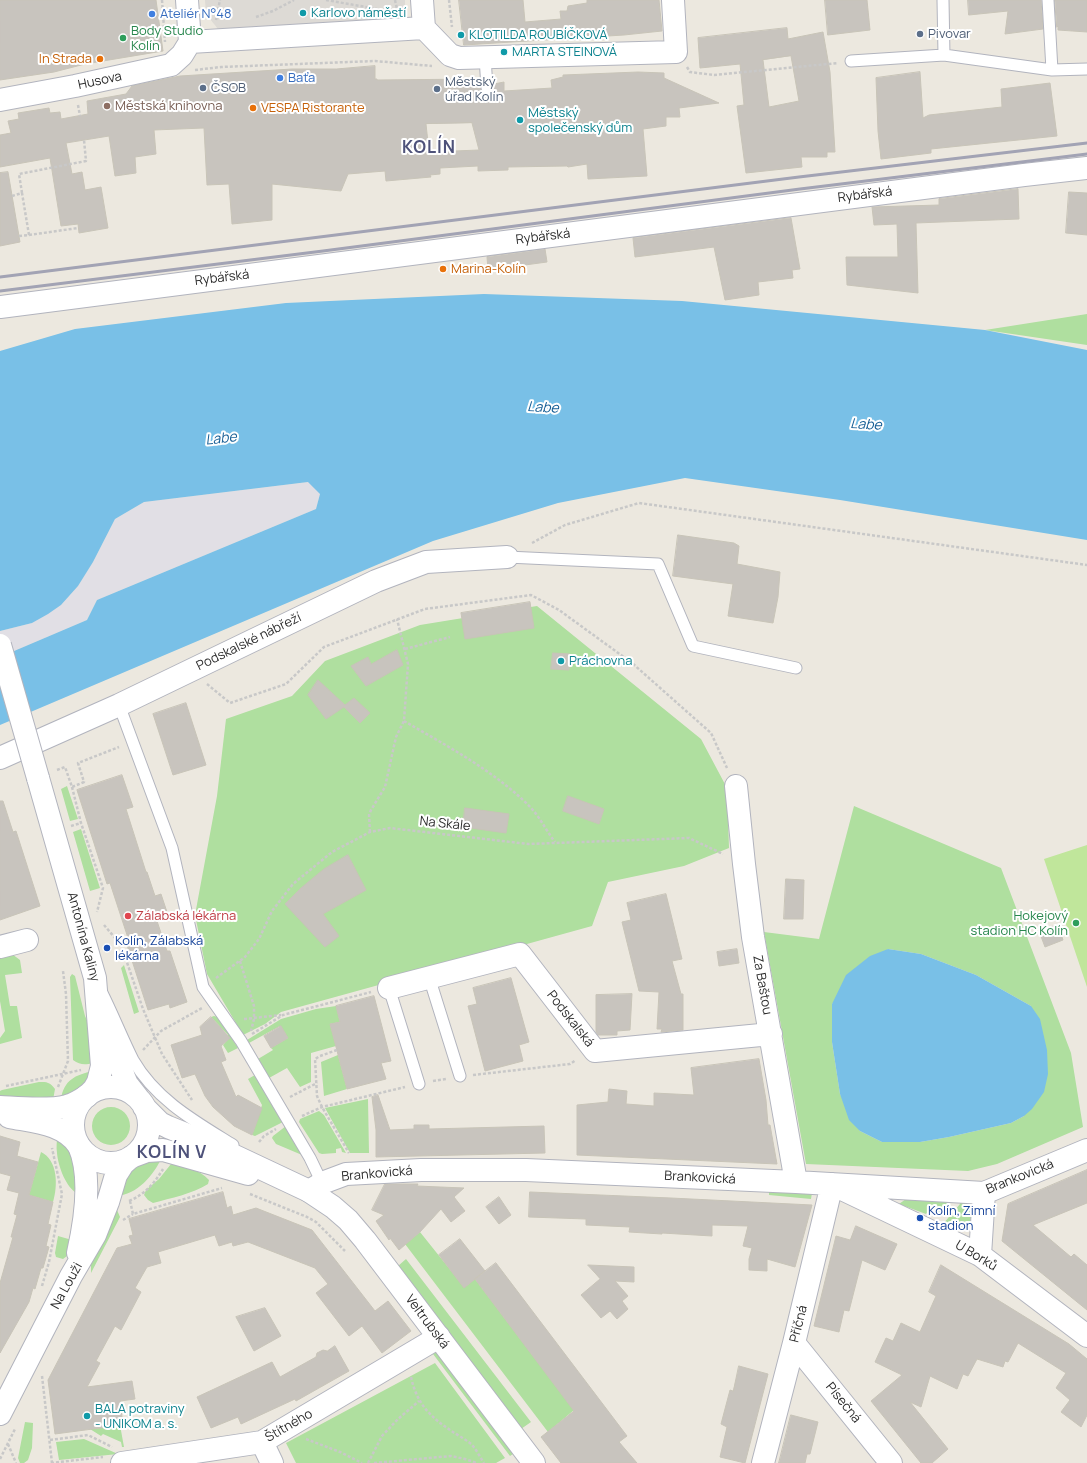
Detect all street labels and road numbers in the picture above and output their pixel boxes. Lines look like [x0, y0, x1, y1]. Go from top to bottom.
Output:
street label: Husova [77, 69, 123, 93]
street label: Rybářská [837, 184, 893, 206]
street label: Rybářská [515, 226, 571, 248]
street label: Rybářská [194, 267, 250, 289]
street label: Podskalské nábřeží [194, 610, 304, 674]
street label: Na Skále [419, 814, 471, 834]
street label: Antonína Kaliny [64, 890, 102, 984]
street label: Za Baštou [749, 954, 775, 1016]
street label: Podskalská [543, 988, 597, 1050]
street label: Brankovická [984, 1156, 1056, 1198]
street label: Brankovická [341, 1163, 413, 1185]
street label: Brankovická [664, 1168, 736, 1188]
street label: U Borků [952, 1237, 1000, 1275]
street label: Na Louži [48, 1260, 86, 1312]
street label: Veltrubská [402, 1292, 452, 1352]
street label: Příčná [787, 1304, 811, 1344]
street label: Písečná [822, 1380, 864, 1426]
street label: Štítného [262, 1406, 316, 1446]

